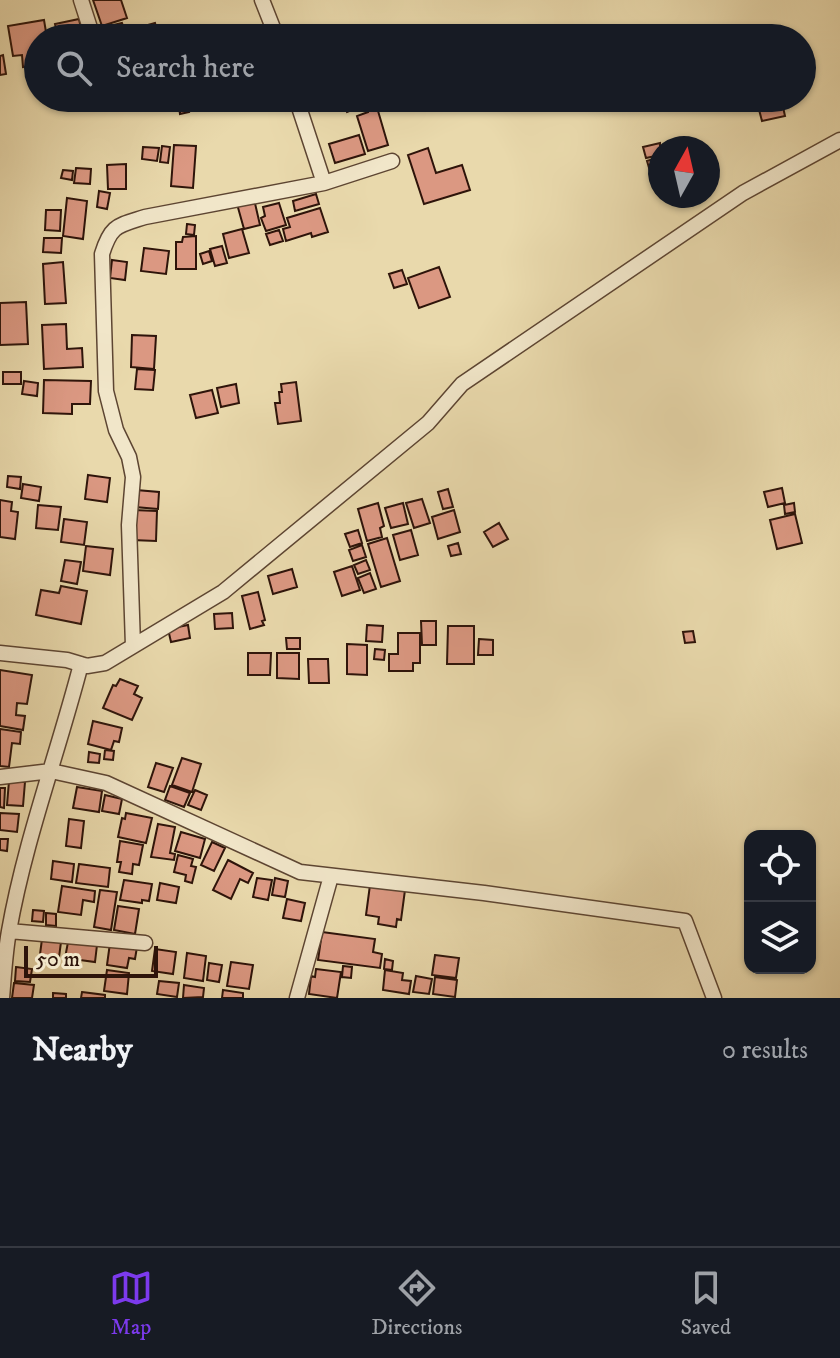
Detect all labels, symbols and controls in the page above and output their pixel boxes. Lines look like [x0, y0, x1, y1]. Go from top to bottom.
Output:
search box [24, 24, 816, 112]
icon: search [52, 46, 96, 90]
text: Search here [116, 50, 255, 87]
north arrow [648, 136, 720, 208]
map controls [744, 830, 816, 974]
button: locate [744, 830, 816, 902]
button: layers [744, 902, 816, 974]
scale bar [24, 942, 158, 978]
text: 50 m [36, 946, 80, 973]
text: Nearby [32, 1029, 133, 1071]
text: 0 results [722, 1034, 808, 1067]
tab: Map [109, 1266, 153, 1341]
tab: Directions [371, 1266, 462, 1341]
tab: Saved [680, 1266, 731, 1341]

